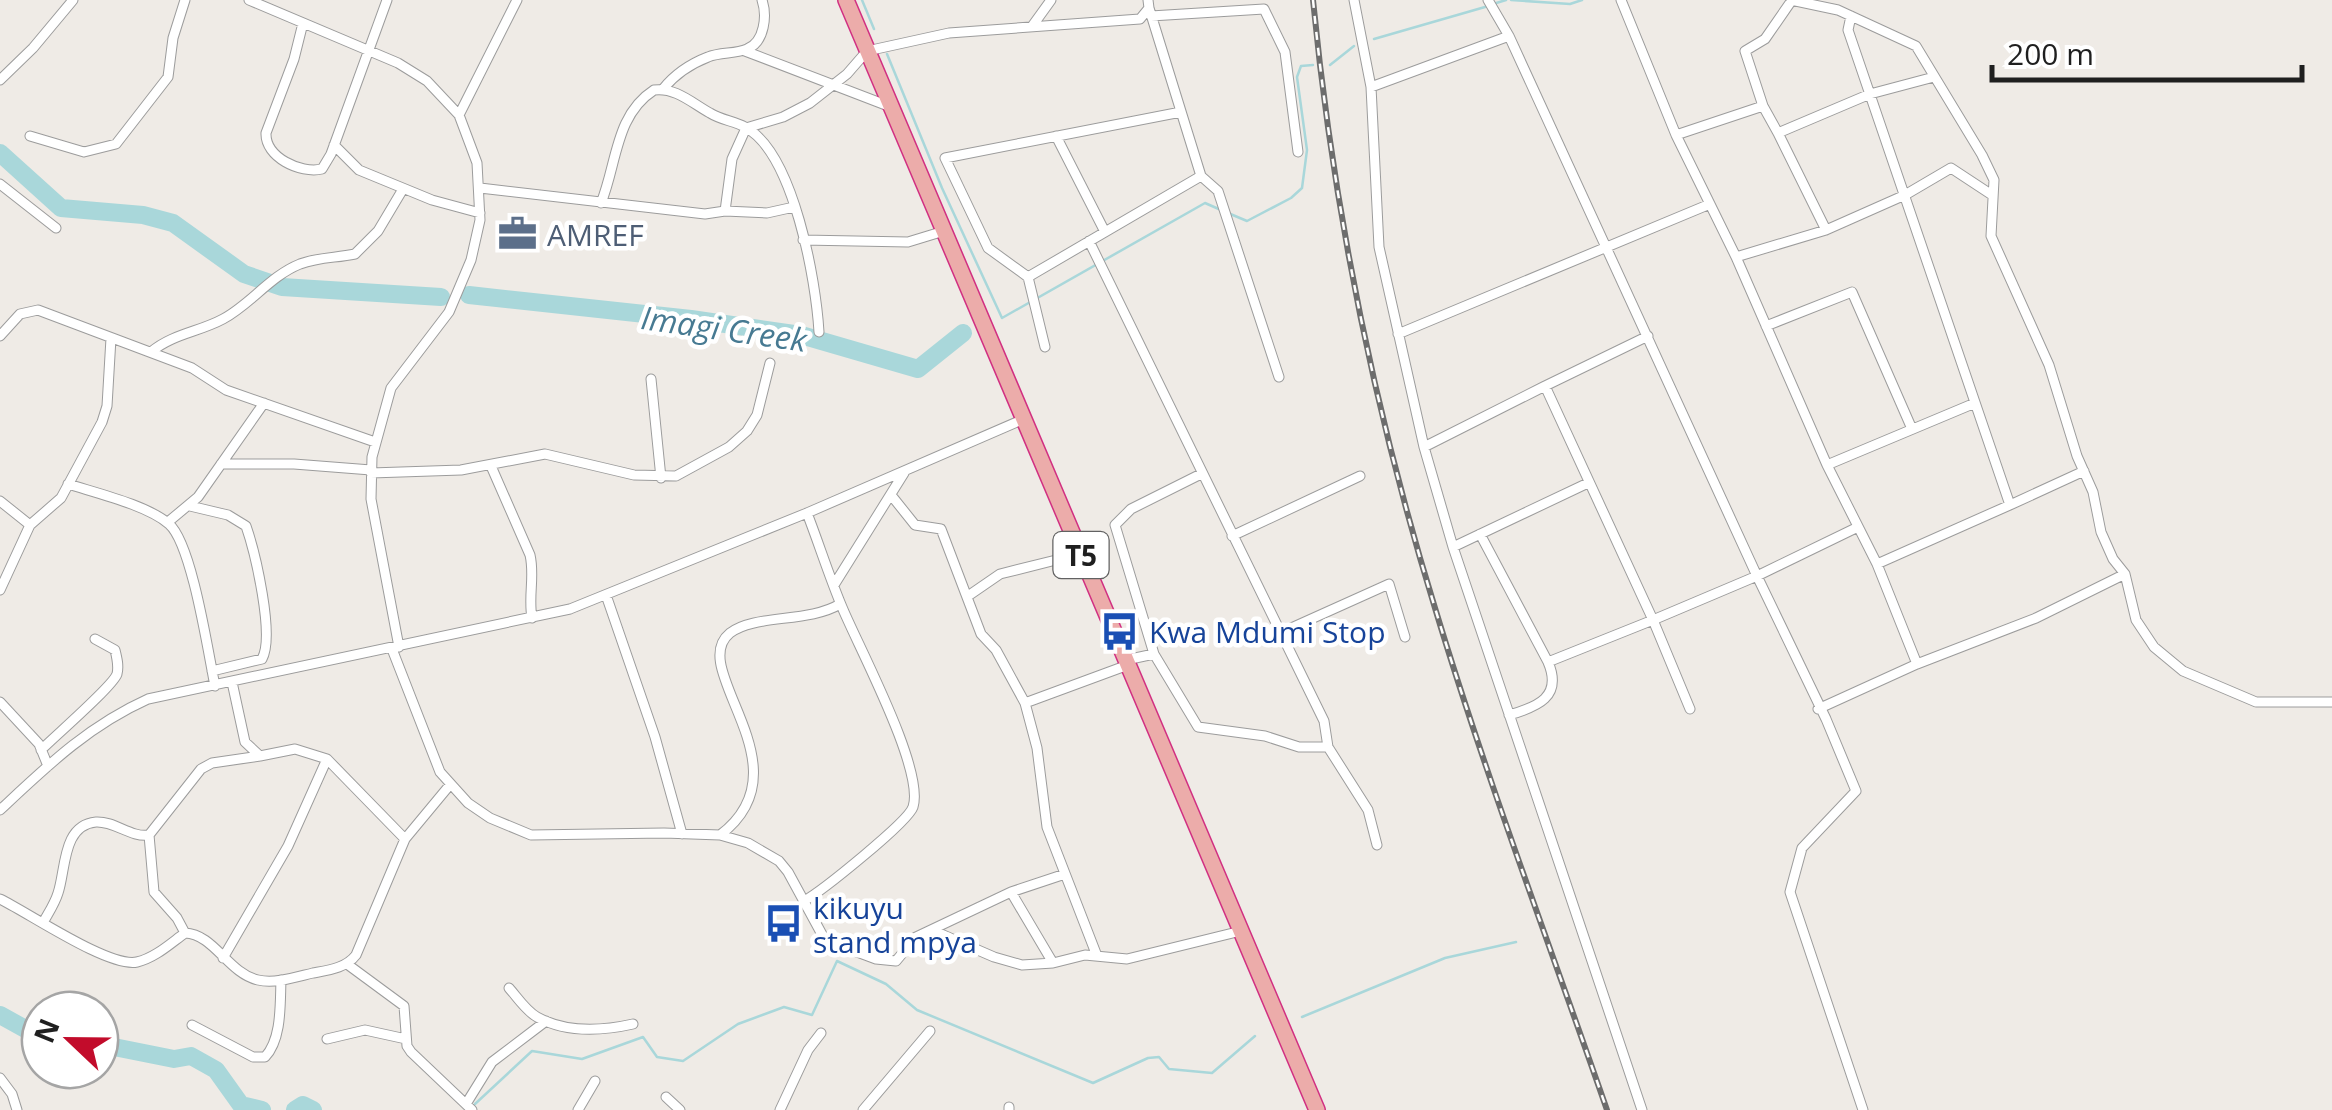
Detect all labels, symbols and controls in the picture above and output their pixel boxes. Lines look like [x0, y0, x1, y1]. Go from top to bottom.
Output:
scale bar [1992, 20, 2302, 82]
text: 200 m [2007, 33, 2094, 74]
office icon: AMREF [496, 213, 538, 255]
place label: AMREF [547, 214, 644, 255]
water label: Imagi Creek [639, 295, 811, 361]
road number: T5 [1054, 532, 1108, 578]
bus stop icon: Kwa Mdumi Stop [1098, 610, 1140, 652]
place label: Kwa Mdumi Stop [1149, 611, 1386, 652]
place label: kikuyu stand mpya [813, 887, 977, 962]
bus stop icon: kikuyu stand mpya [762, 903, 804, 945]
north arrow [20, 990, 120, 1090]
text: N [24, 1013, 68, 1048]

